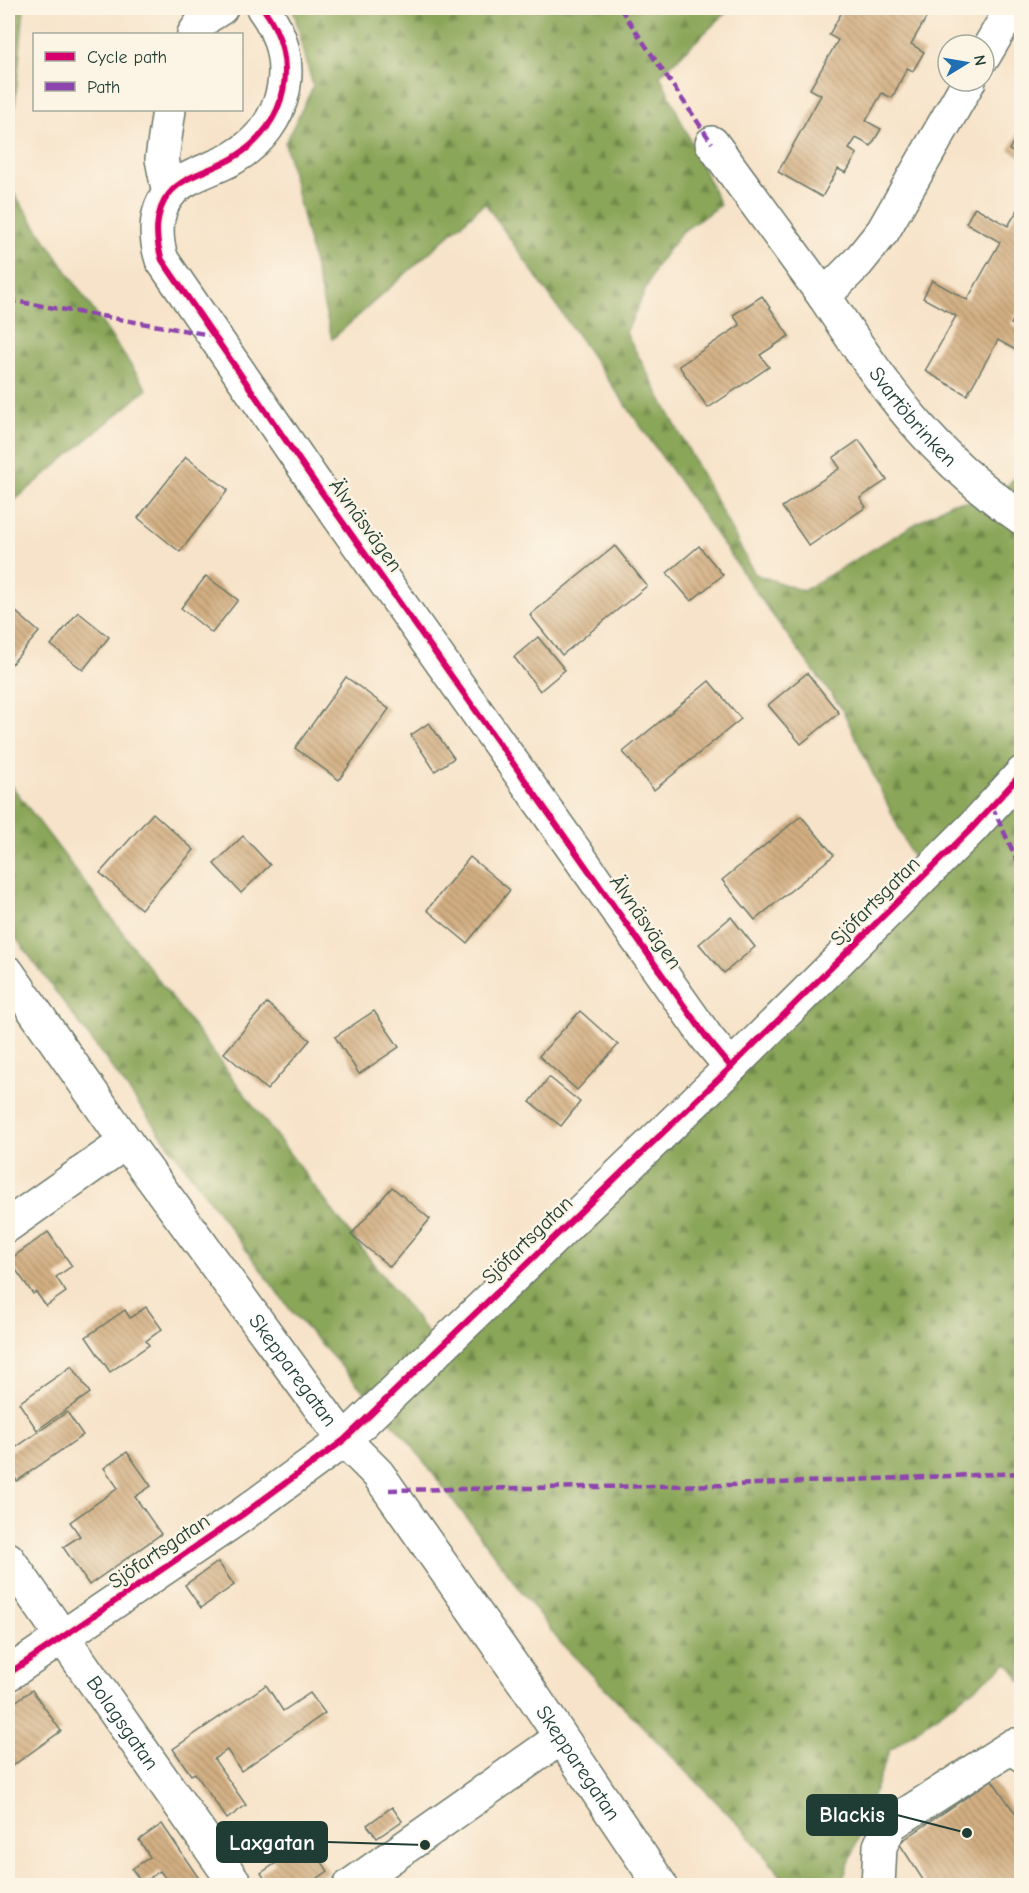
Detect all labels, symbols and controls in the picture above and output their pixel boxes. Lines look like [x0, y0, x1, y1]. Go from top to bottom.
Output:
legend [33, 33, 243, 111]
north arrow [936, 33, 996, 93]
text: Cycle path [87, 47, 167, 68]
text: N [970, 53, 990, 67]
text: Path [87, 77, 120, 98]
street label: Svartöbrinken [864, 362, 962, 472]
street label: Älvnäsvägen [324, 474, 408, 576]
street label: Sjöfartsgatan [825, 851, 925, 951]
street label: Älvnäsvägen [605, 870, 687, 974]
street label: Sjöfartsgatan [477, 1191, 577, 1289]
street label: Skepparegatan [244, 1309, 342, 1431]
street label: Sjöfartsgatan [104, 1508, 214, 1594]
street label: Bolagsgatan [82, 1671, 164, 1774]
street label: Skepparegatan [531, 1701, 625, 1825]
callout: Blackis [807, 1795, 897, 1835]
text: Blackis [819, 1802, 885, 1828]
callout: Laxgatan [217, 1822, 327, 1862]
text: Laxgatan [229, 1830, 315, 1856]

